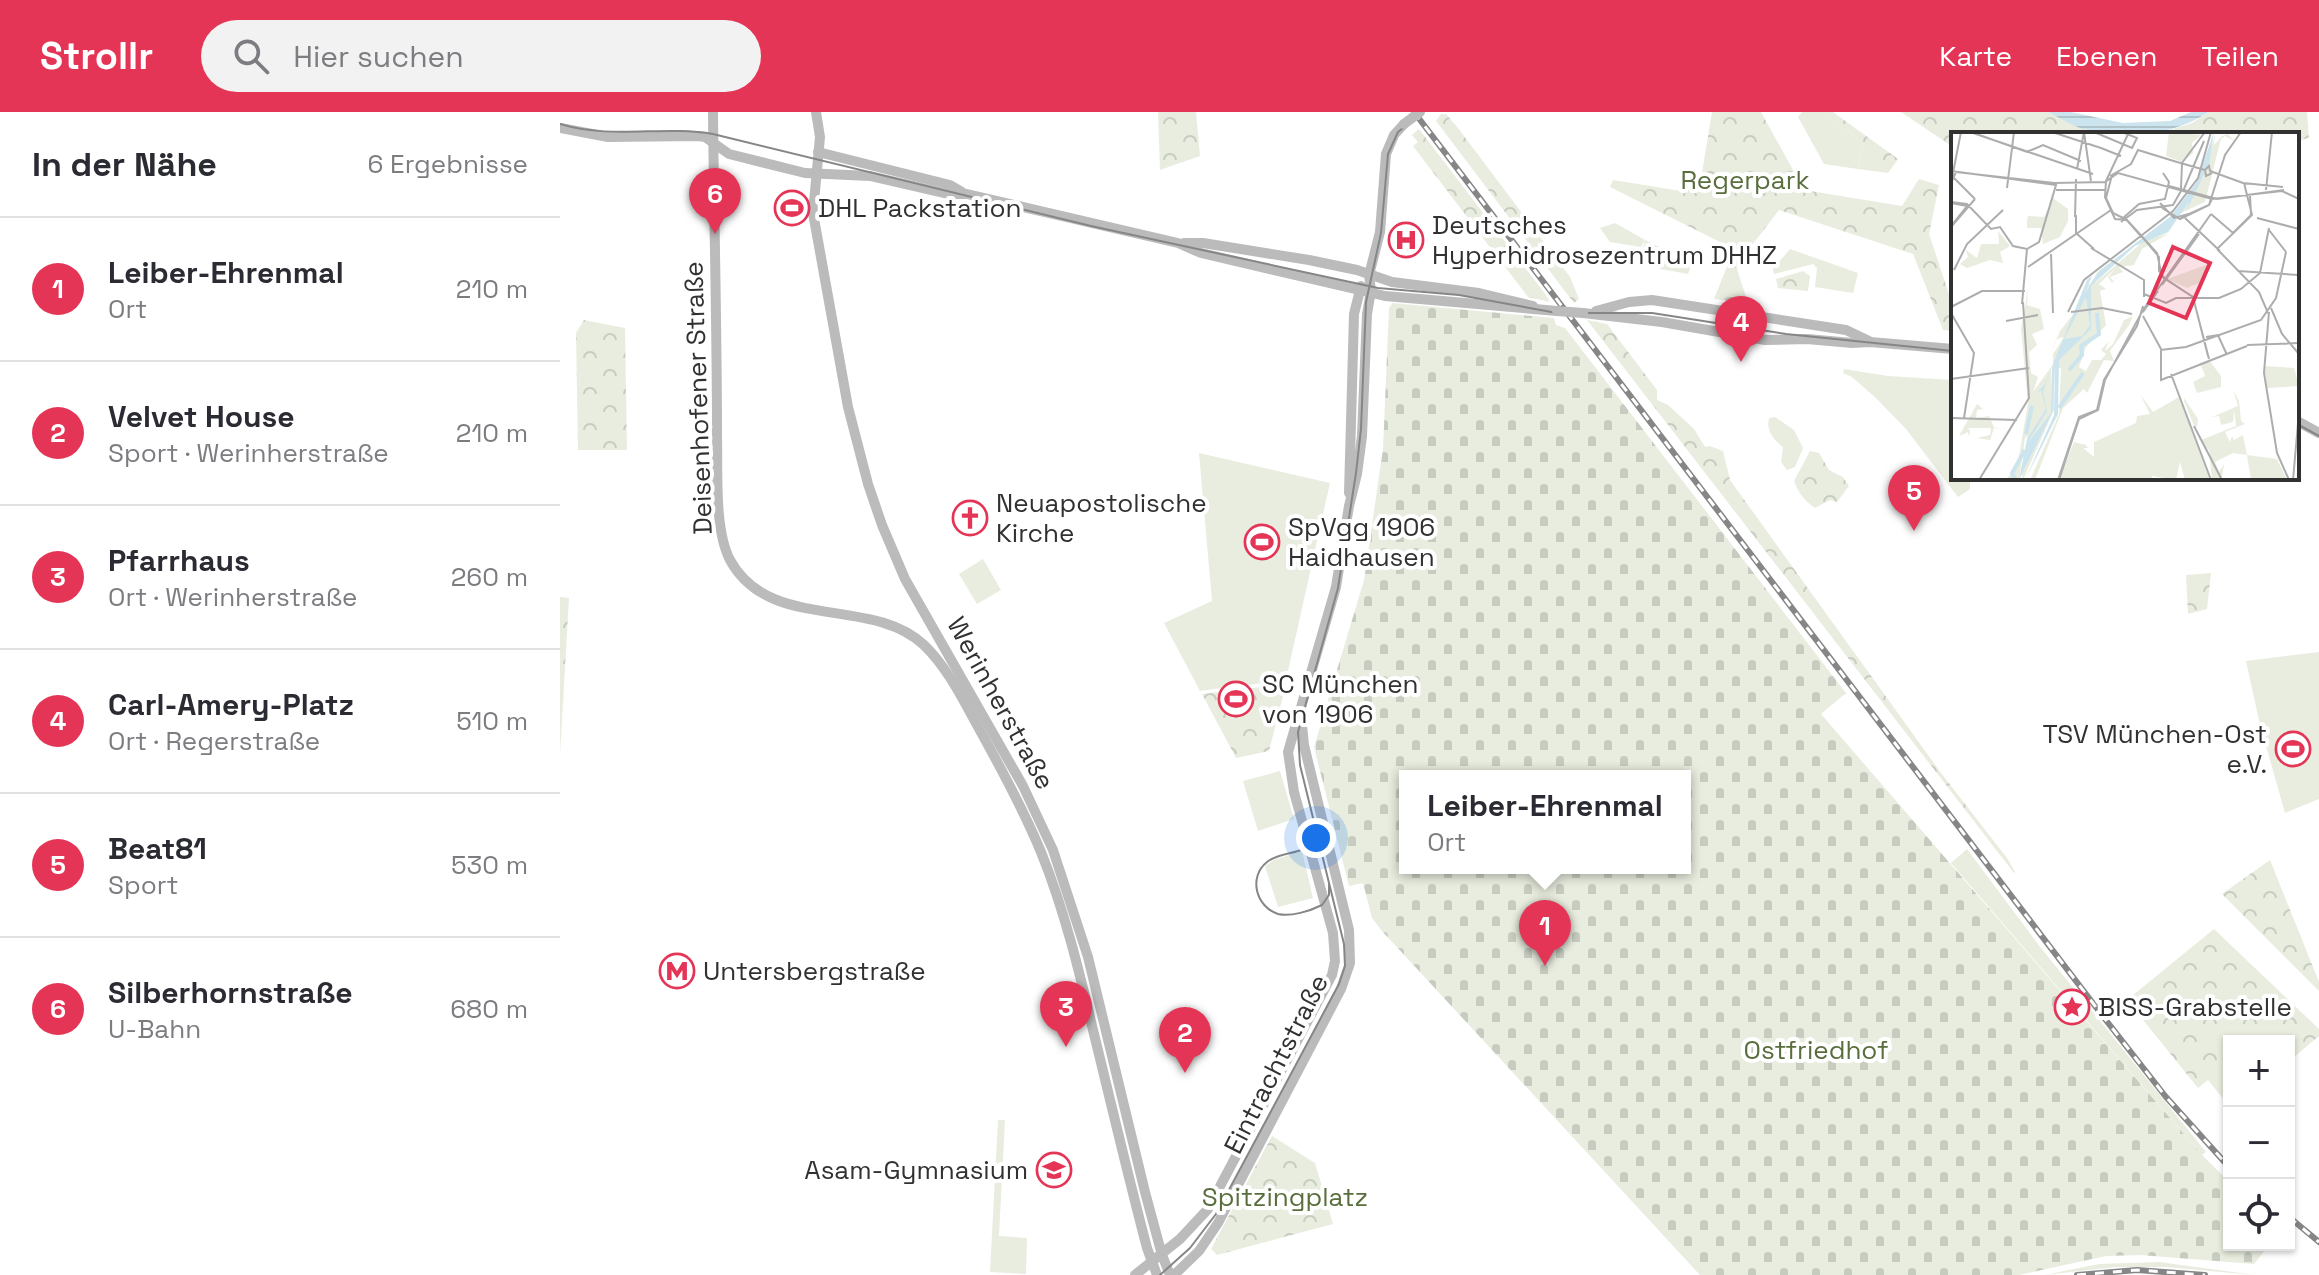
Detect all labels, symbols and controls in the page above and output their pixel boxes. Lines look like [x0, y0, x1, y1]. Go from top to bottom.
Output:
search box [201, 20, 761, 92]
text: Strollr [40, 32, 153, 80]
icon: search [229, 34, 273, 78]
text: Hier suchen [293, 37, 464, 76]
text: Karte [1939, 38, 2012, 74]
text: Ebenen [2056, 38, 2157, 74]
text: Teilen [2201, 38, 2279, 74]
inset map [1951, 132, 2299, 480]
text: In der Nähe [32, 143, 217, 186]
text: 6 Ergebnisse [368, 147, 528, 181]
park label: Regerpark [1680, 163, 1810, 197]
pin: 6 [689, 168, 741, 234]
sports icon: DHL Packstation [773, 189, 811, 227]
place label: DHL Packstation [818, 191, 1021, 225]
place label: Deutsches Hyperhidrosezentrum DHHZ [1432, 208, 1777, 272]
hospital icon: Deutsches Hyperhidrosezentrum DHHZ [1387, 221, 1425, 259]
text: Leiber-Ehrenmal [108, 253, 344, 292]
street label: Deisenhofener Straße [676, 261, 720, 535]
text: 1 [52, 272, 64, 306]
text: 210 m [456, 272, 528, 306]
text: Ort [108, 292, 147, 326]
pin: 4 [1715, 296, 1767, 362]
text: Velvet House [108, 397, 295, 436]
text: 2 [50, 416, 66, 450]
text: 210 m [456, 416, 528, 450]
text: Sport · Werinherstraße [108, 436, 389, 470]
pin: 5 [1888, 465, 1940, 531]
place label: Neuapostolische Kirche [996, 486, 1207, 550]
church icon: Neuapostolische Kirche [951, 499, 989, 537]
place label: SpVgg 1906 Haidhausen [1288, 510, 1435, 574]
sports icon: SpVgg 1906 Haidhausen [1243, 523, 1281, 561]
text: Pfarrhaus [108, 541, 250, 580]
text: 3 [50, 560, 66, 594]
text: 260 m [451, 560, 528, 594]
text: Ort · Werinherstraße [108, 580, 357, 614]
street label: Werinherstraße [940, 611, 1062, 795]
place label: SC München von 1906 [1262, 667, 1418, 731]
sports icon: SC München von 1906 [1217, 680, 1255, 718]
text: Carl-Amery-Platz [108, 685, 354, 724]
text: 4 [50, 704, 66, 738]
text: 510 m [456, 704, 528, 738]
place label: TSV München-Ost e.V. [2042, 717, 2267, 781]
text: Ort · Regerstraße [108, 724, 320, 758]
sports icon: TSV München-Ost e.V. [2274, 730, 2312, 768]
popup [1399, 770, 1691, 874]
text: Leiber-Ehrenmal [1427, 786, 1663, 825]
your location [1296, 818, 1336, 858]
text: Ort [1427, 825, 1466, 859]
text: Beat81 [108, 829, 207, 868]
text: 5 [50, 848, 66, 882]
text: 530 m [451, 848, 528, 882]
text: Sport [108, 868, 179, 902]
pin: 1 [1519, 900, 1571, 966]
metro station icon: Untersbergstraße [658, 952, 696, 990]
place label: Untersbergstraße [703, 954, 926, 988]
street label: Eintrachtstraße [1216, 969, 1336, 1159]
text: Silberhornstraße [108, 973, 352, 1012]
pin: 3 [1040, 981, 1092, 1047]
place icon: BISS-Grabstelle [2053, 988, 2091, 1026]
place label: BISS-Grabstelle [2098, 990, 2292, 1024]
text: 6 [50, 992, 66, 1026]
text: 680 m [450, 992, 528, 1026]
pin: 2 [1159, 1007, 1211, 1073]
text: U-Bahn [108, 1012, 201, 1046]
park label: Ostfriedhof [1744, 1033, 1888, 1067]
map controls [2223, 1035, 2295, 1251]
button: + [2223, 1035, 2295, 1107]
button: − [2223, 1107, 2295, 1179]
school or university icon: Asam-Gymnasium [1035, 1151, 1073, 1189]
place label: Asam-Gymnasium [804, 1153, 1028, 1187]
button: locate [2223, 1179, 2295, 1251]
park label: Spitzingplatz [1202, 1180, 1368, 1214]

